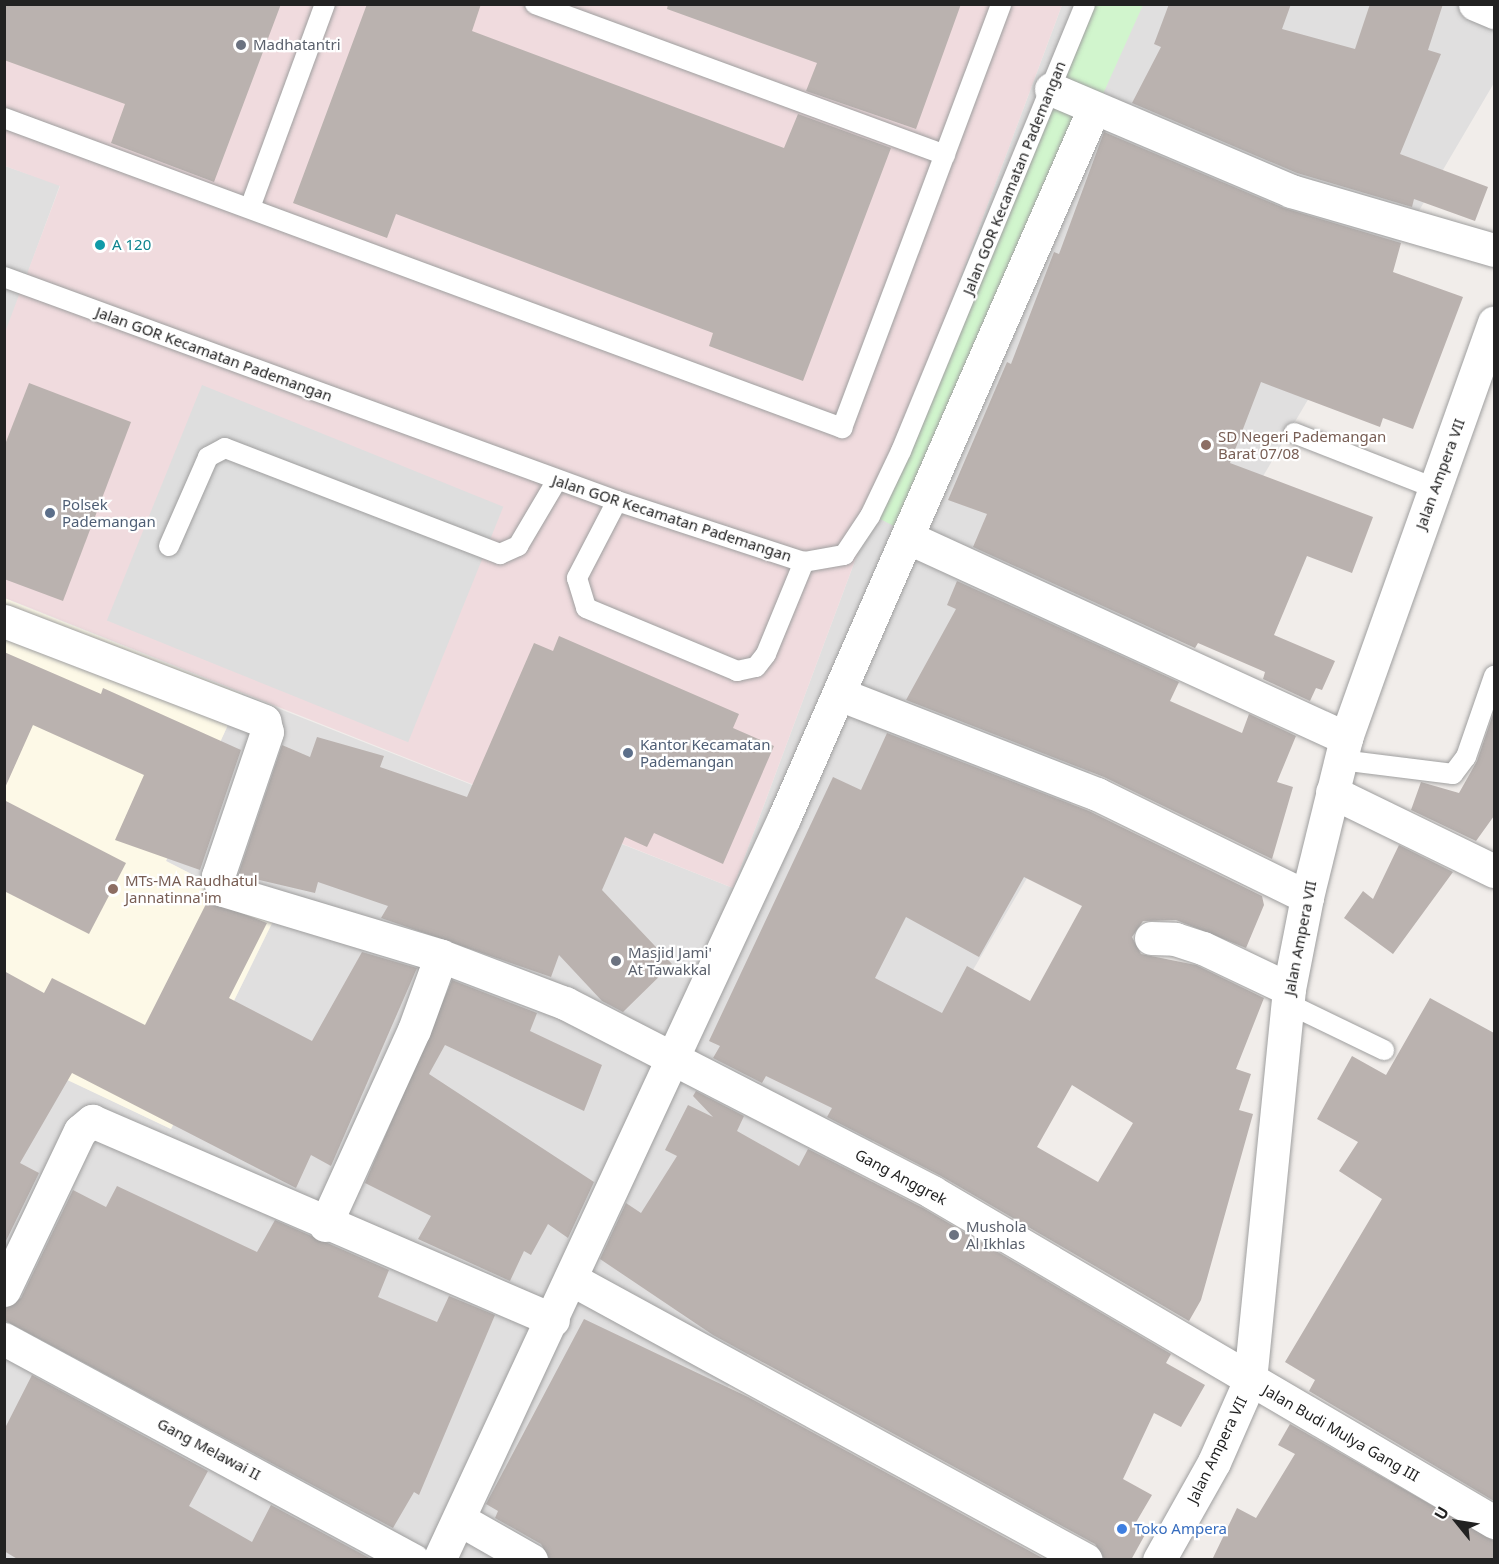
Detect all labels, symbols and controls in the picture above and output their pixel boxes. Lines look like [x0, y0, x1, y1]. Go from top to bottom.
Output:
place label: Madhatantri [253, 36, 341, 54]
marker: Madhatantri [234, 38, 248, 52]
street label: Jalan GOR Kecamatan Pademangan [959, 59, 1069, 297]
place label: A 120 [112, 236, 151, 254]
marker: A 120 [93, 238, 107, 252]
street label: Jalan GOR Kecamatan Pademangan [93, 303, 335, 405]
street label: Jalan Ampera VII [1412, 416, 1468, 532]
place label: SD Negeri Pademangan Barat 07/08 [1218, 427, 1386, 462]
marker: SD Negeri Pademangan Barat 07/08 [1199, 438, 1213, 452]
street label: Jalan GOR Kecamatan Pademangan [550, 471, 794, 565]
place label: Polsek Pademangan [62, 495, 156, 530]
marker: Polsek Pademangan [43, 506, 57, 520]
place label: Kantor Kecamatan Pademangan [640, 735, 770, 770]
marker: Kantor Kecamatan Pademangan [621, 746, 635, 760]
place label: MTs-MA Raudhatul Jannatinna'im [125, 871, 258, 906]
street label: Jalan Ampera VII [1280, 879, 1320, 997]
marker: MTs-MA Raudhatul Jannatinna'im [106, 882, 120, 896]
place label: Masjid Jami' At Tawakkal [628, 943, 712, 978]
marker: Masjid Jami' At Tawakkal [609, 954, 623, 968]
street label: Gang Anggrek [852, 1145, 950, 1209]
place label: Mushola Al Ikhlas [966, 1217, 1027, 1252]
marker: Mushola Al Ikhlas [947, 1228, 961, 1242]
street label: Jalan Budi Mulya Gang III [1260, 1381, 1422, 1485]
street label: Jalan Ampera VII [1183, 1394, 1251, 1506]
street label: Gang Melawai II [154, 1414, 264, 1484]
north arrow [1427, 1492, 1487, 1552]
text: U [1429, 1502, 1454, 1524]
place label: Toko Ampera [1134, 1520, 1227, 1538]
marker: Toko Ampera [1115, 1522, 1129, 1536]

